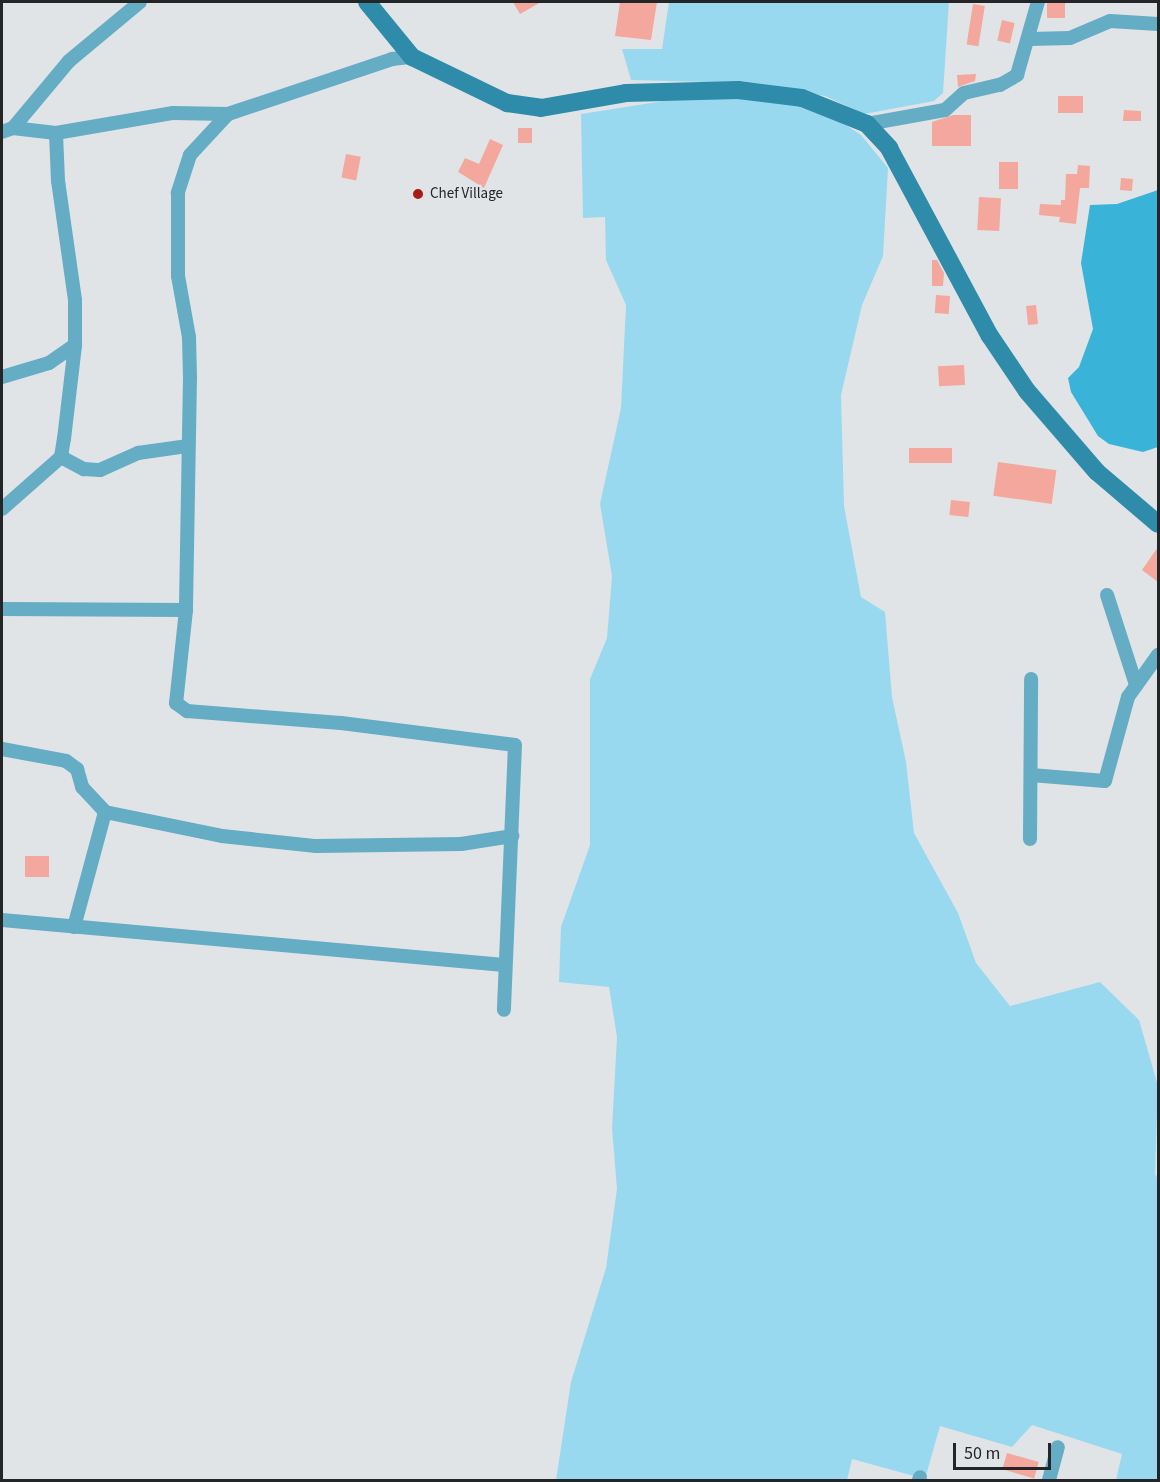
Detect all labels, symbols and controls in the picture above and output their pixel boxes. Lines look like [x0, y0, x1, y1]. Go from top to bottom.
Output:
place label: Chef Village [430, 185, 503, 203]
marker: Chef Village [411, 187, 425, 201]
scale bar [956, 1431, 1054, 1469]
text: 50 m [964, 1441, 1000, 1466]

